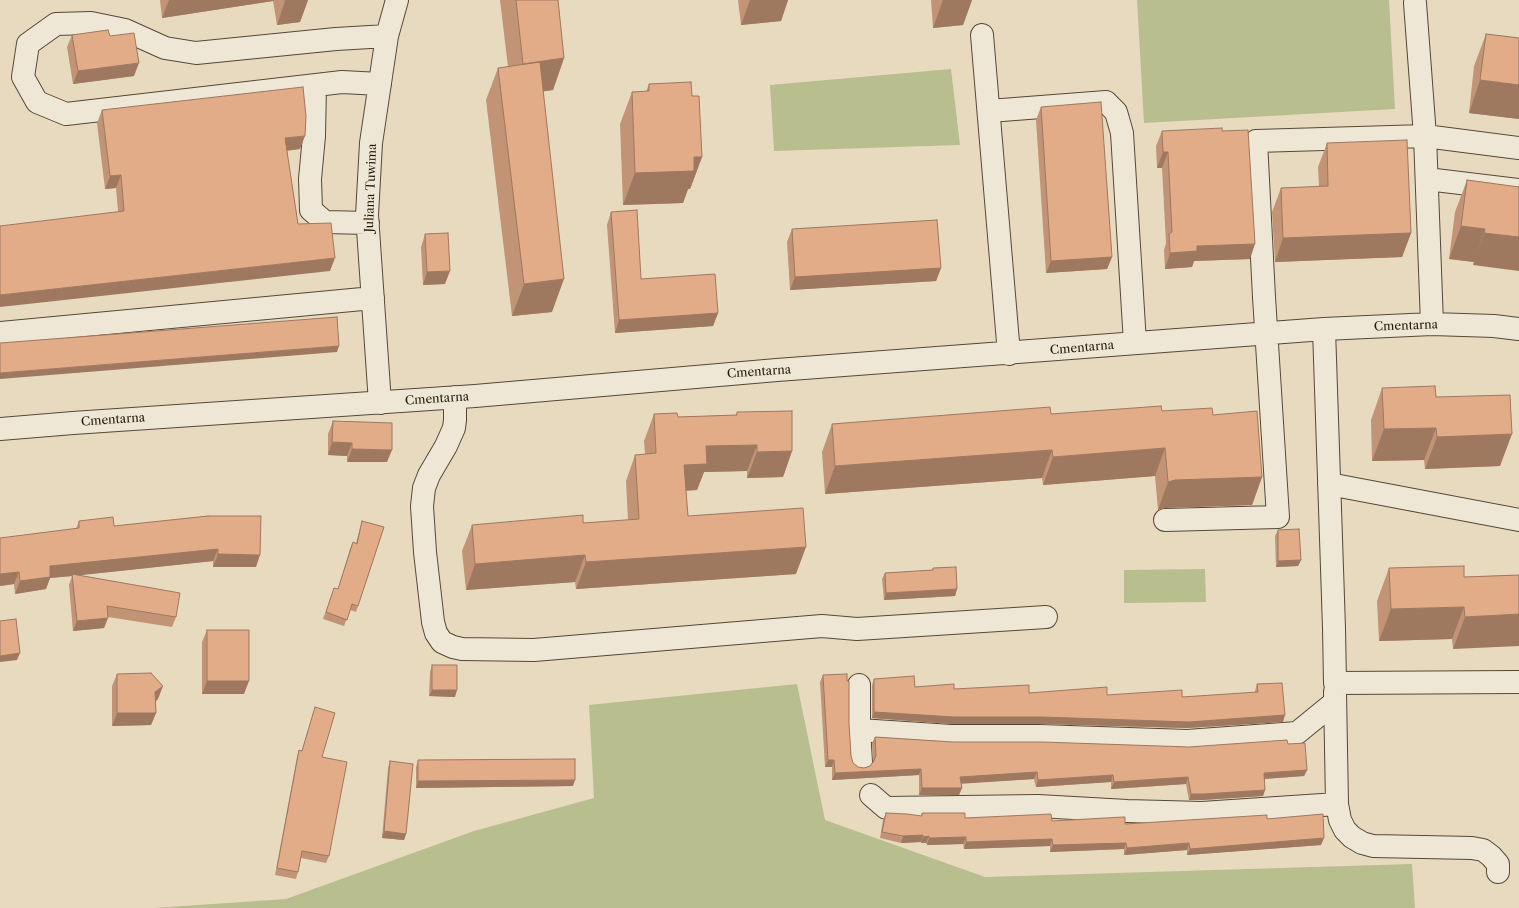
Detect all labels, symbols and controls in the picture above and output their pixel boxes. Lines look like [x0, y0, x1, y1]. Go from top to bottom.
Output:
street label: Juliana Tuwima [362, 143, 380, 233]
street label: Cmentarna [1374, 318, 1438, 334]
street label: Cmentarna [1049, 338, 1115, 358]
street label: Cmentarna [727, 363, 791, 381]
street label: Cmentarna [405, 390, 469, 408]
street label: Cmentarna [81, 411, 145, 429]

